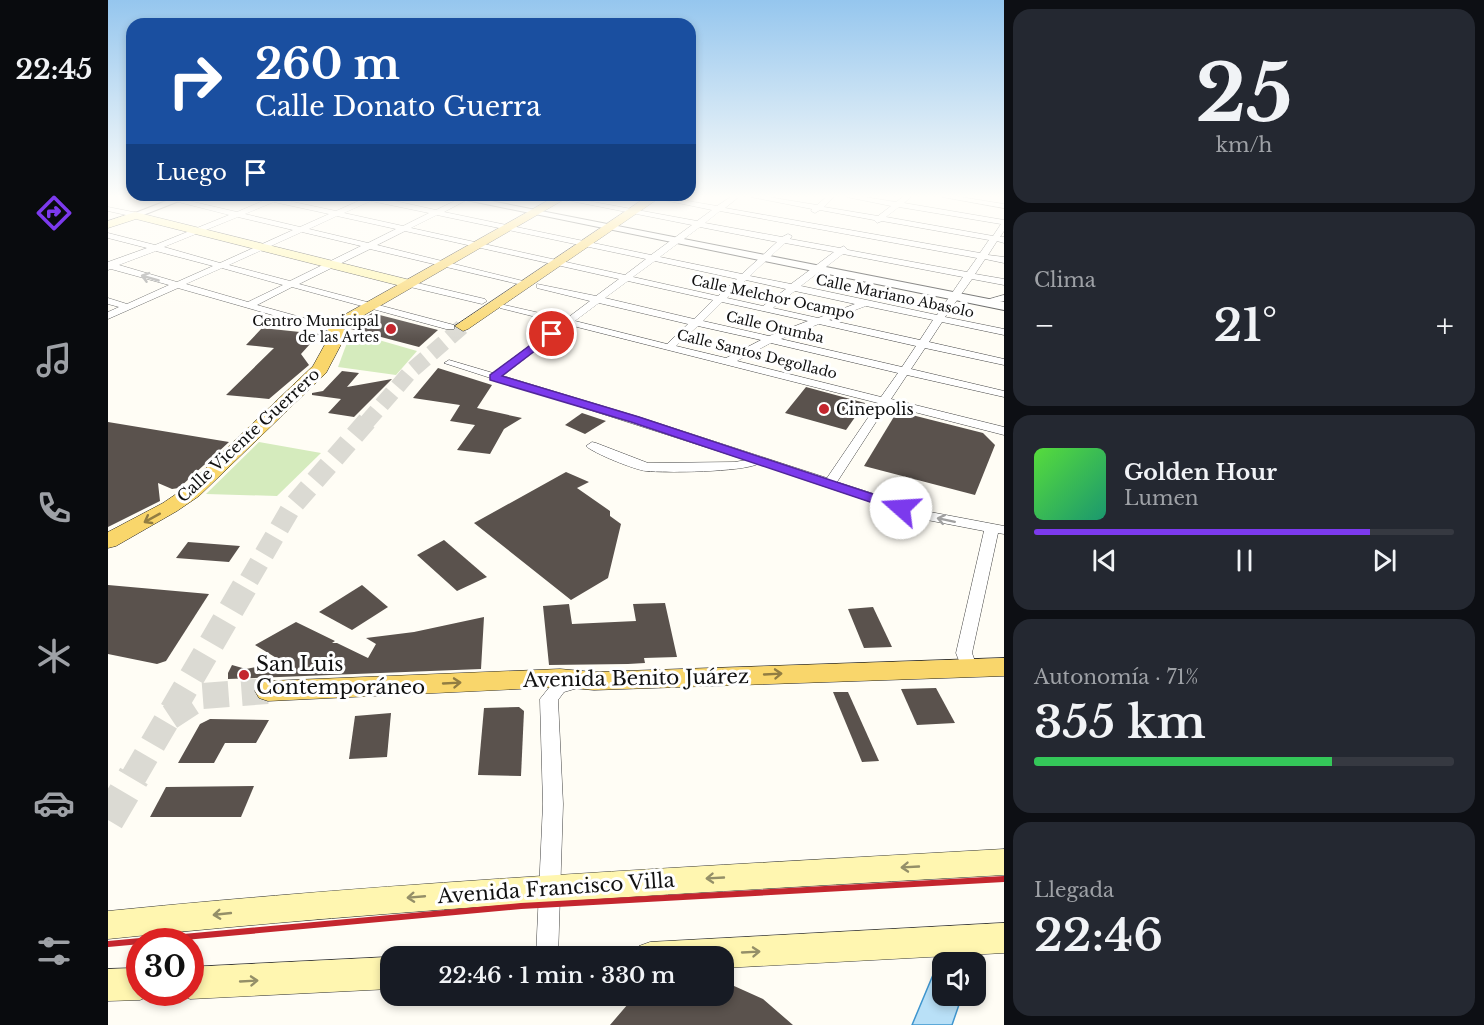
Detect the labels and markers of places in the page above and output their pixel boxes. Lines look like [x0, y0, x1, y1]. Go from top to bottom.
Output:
pin [526, 308, 577, 359]
place label: Centro Municipal de las Artes [252, 312, 379, 346]
marker: Centro Municipal de las Artes [384, 322, 398, 336]
place label: Cinepolis [836, 399, 914, 419]
marker: Cinepolis [817, 402, 831, 416]
place label: San Luis Contemporáneo [256, 652, 425, 699]
marker: San Luis Contemporáneo [237, 668, 251, 682]

